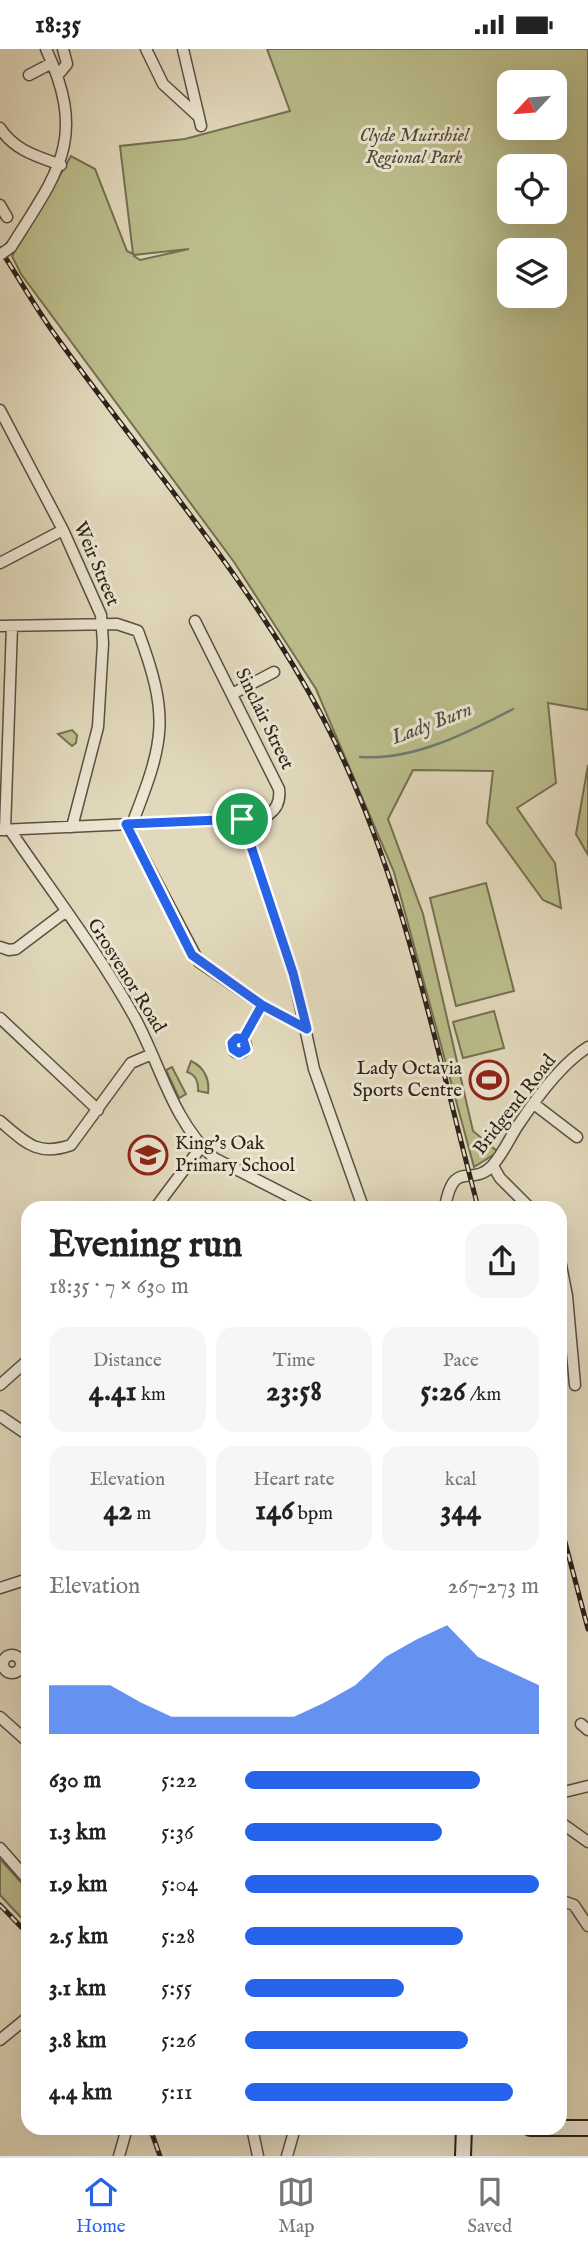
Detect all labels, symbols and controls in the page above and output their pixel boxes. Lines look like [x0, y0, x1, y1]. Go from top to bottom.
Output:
text: 18:35 [35, 8, 81, 41]
north arrow [497, 70, 567, 140]
map controls [497, 70, 567, 308]
park label: Clyde Muirshiel Regional Park [359, 124, 470, 170]
button: locate [497, 154, 567, 224]
button: layers [497, 238, 567, 308]
street label: Weir Street [68, 518, 125, 610]
street label: Sinclair Street [229, 664, 299, 774]
water label: Lady Burn [387, 696, 476, 752]
pin [212, 789, 272, 849]
icon: arrive [223, 800, 261, 838]
street label: Grosvenor Road [81, 914, 171, 1038]
street label: Bridgend Road [468, 1049, 562, 1160]
place label: Lady Octavia Sports Centre [353, 1057, 463, 1103]
sports icon: Lady Octavia Sports Centre [468, 1059, 510, 1101]
place label: King's Oak Primary School [175, 1132, 296, 1178]
school or university icon: King's Oak Primary School [127, 1134, 169, 1176]
text: Evening run [49, 1222, 243, 1270]
button: share [465, 1224, 539, 1298]
text: 18:35 · 7 × 630 m [49, 1272, 189, 1301]
text: Distance [93, 1349, 162, 1373]
text: Time [273, 1349, 315, 1373]
text: Pace [443, 1349, 479, 1373]
text: 4.41 [89, 1373, 137, 1411]
text: 23:58 [266, 1373, 322, 1411]
text: 5:26 [420, 1373, 466, 1411]
text: km [137, 1383, 166, 1407]
text: /km [466, 1383, 501, 1407]
text: Elevation [90, 1468, 165, 1492]
text: Heart rate [253, 1468, 335, 1492]
text: kcal [445, 1468, 477, 1492]
text: 42 [104, 1492, 132, 1530]
text: 146 [255, 1492, 294, 1530]
text: 344 [440, 1492, 481, 1530]
text: m [132, 1502, 151, 1526]
text: bpm [294, 1502, 333, 1526]
text: Elevation [49, 1572, 140, 1601]
text: 267–273 m [447, 1572, 539, 1601]
text: 630 m [49, 1766, 101, 1795]
text: 5:22 [161, 1766, 197, 1795]
text: 1.3 km [49, 1818, 106, 1847]
text: 5:36 [161, 1818, 194, 1847]
text: 1.9 km [49, 1870, 108, 1899]
text: 5:04 [161, 1870, 198, 1899]
text: 2.5 km [49, 1922, 108, 1951]
text: 5:28 [161, 1922, 195, 1951]
text: 3.1 km [49, 1974, 106, 2003]
text: 5:55 [161, 1974, 192, 2003]
text: 3.8 km [49, 2026, 107, 2055]
text: 5:26 [161, 2026, 196, 2055]
text: 4.4 km [49, 2078, 112, 2107]
text: 5:11 [161, 2078, 193, 2107]
tab: Home [76, 2173, 126, 2239]
tab: Map [277, 2173, 315, 2239]
tab: Saved [467, 2173, 512, 2239]

